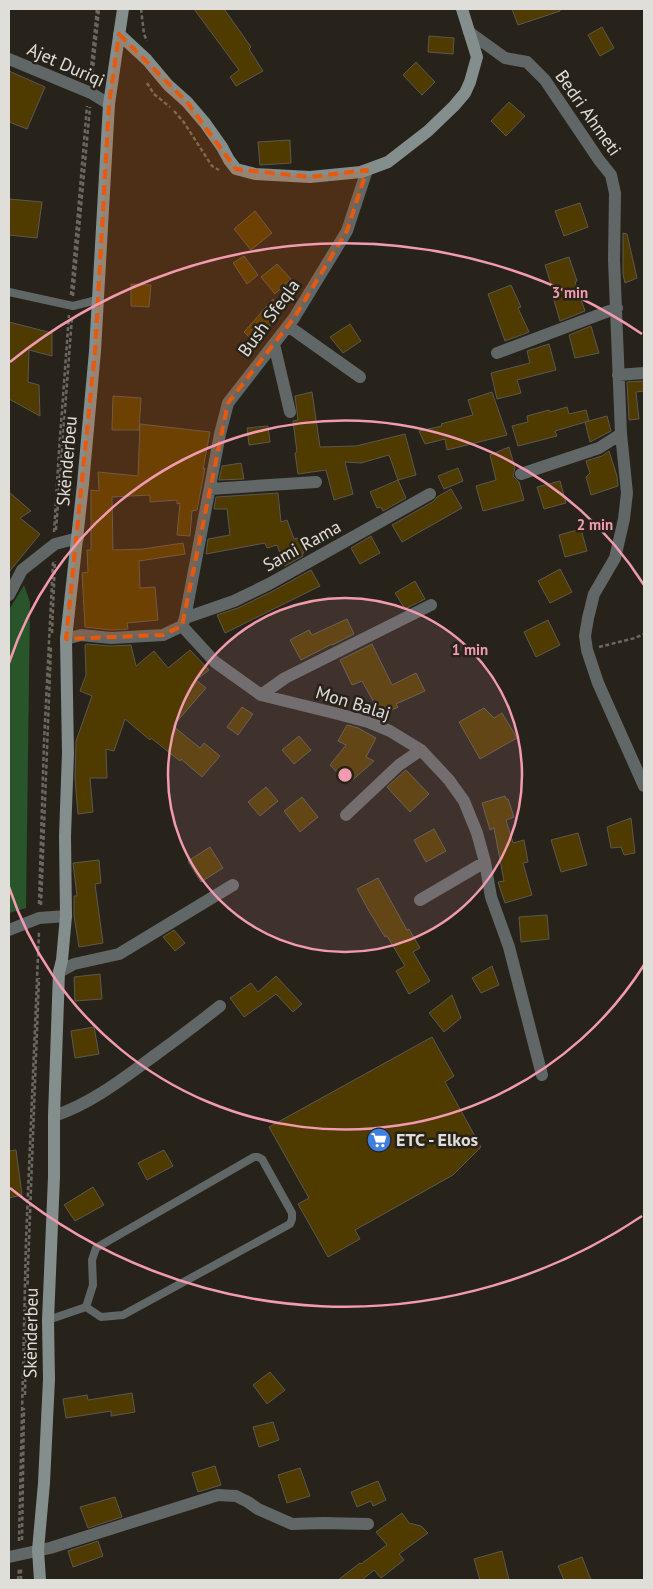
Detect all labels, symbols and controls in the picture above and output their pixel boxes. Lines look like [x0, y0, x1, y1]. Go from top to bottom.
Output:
street label: Ajet Duriqi [24, 37, 108, 92]
street label: Bedri Ahmeti [550, 65, 626, 160]
street label: Bush Sfeqla [233, 274, 304, 361]
text: 3 min [552, 283, 588, 302]
street label: Skënderbeu [51, 415, 82, 507]
street label: Sami Rama [259, 515, 345, 576]
text: 2 min [577, 515, 613, 534]
text: 1 min [452, 640, 488, 659]
street label: Mon Balaj [313, 680, 393, 725]
centre of rings [336, 766, 354, 784]
supermarket icon: ETC - Elkos [366, 1127, 392, 1153]
place label: ETC - Elkos [396, 1128, 479, 1151]
street label: Skënderbeu [18, 1288, 43, 1378]

